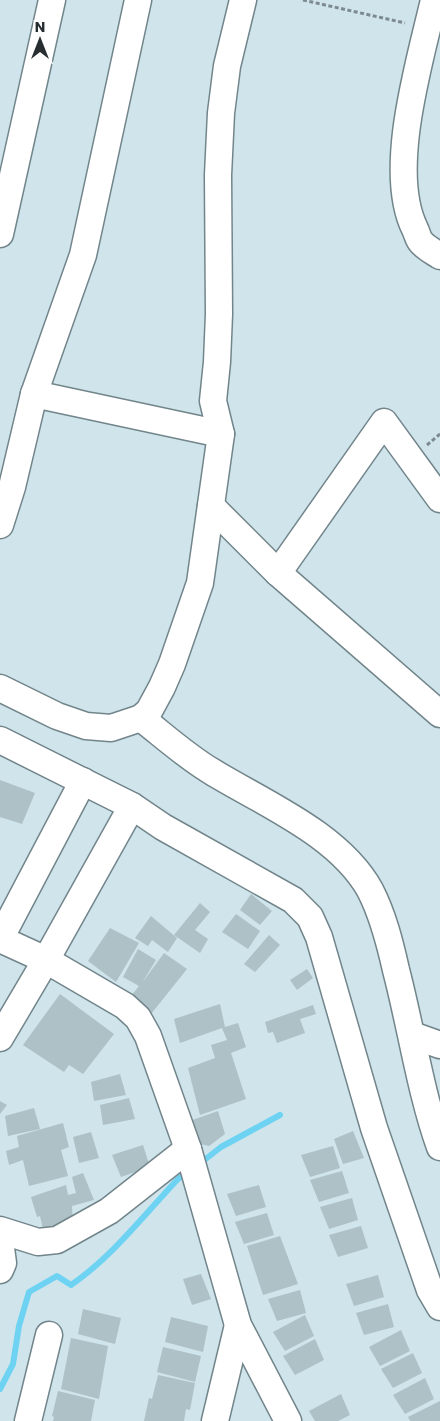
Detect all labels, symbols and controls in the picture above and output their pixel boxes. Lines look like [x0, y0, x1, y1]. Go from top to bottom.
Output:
north arrow [15, 15, 65, 65]
text: N [35, 17, 45, 37]

